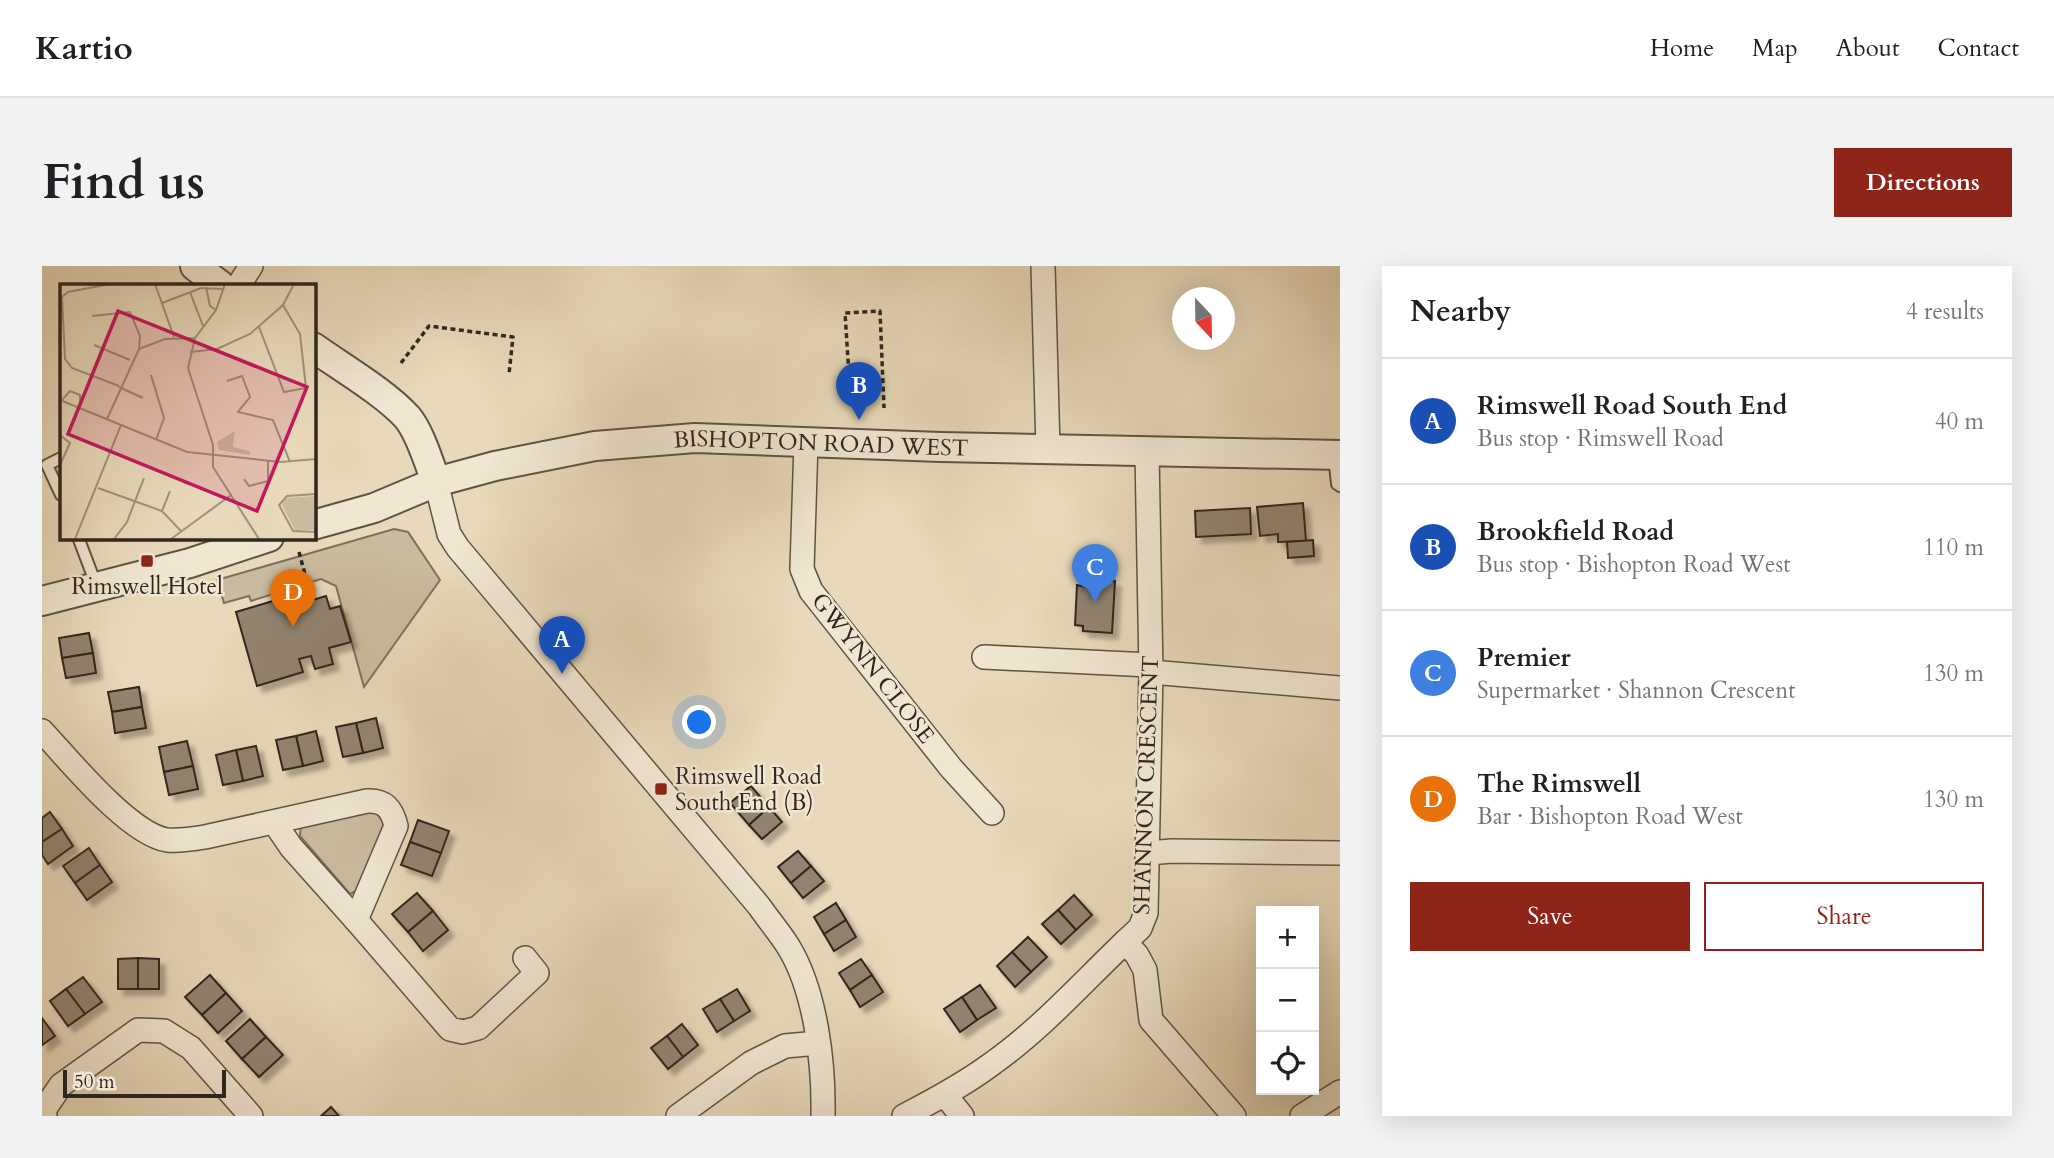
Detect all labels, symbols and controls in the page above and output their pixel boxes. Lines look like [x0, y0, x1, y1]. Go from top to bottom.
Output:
text: Kartio [35, 26, 133, 71]
text: Home [1650, 32, 1714, 65]
text: Map [1752, 32, 1798, 65]
text: About [1836, 32, 1900, 65]
text: Contact [1938, 32, 2019, 65]
button: Directions [1834, 148, 2012, 217]
text: Find us [42, 149, 205, 216]
inset map [60, 284, 315, 539]
north arrow [1172, 287, 1235, 350]
text: Nearby [1410, 291, 1511, 332]
text: 4 results [1906, 296, 1984, 327]
pin: B [836, 362, 882, 420]
text: Rimswell Road South End [1477, 388, 1787, 423]
text: A [1424, 406, 1442, 437]
text: 40 m [1935, 406, 1984, 437]
street label: BISHOPTON ROAD WEST [672, 422, 969, 463]
text: Bus stop · Rimswell Road [1477, 423, 1724, 454]
text: Brookfield Road [1477, 514, 1674, 549]
text: B [1425, 532, 1441, 563]
text: 110 m [1923, 532, 1984, 563]
pin: C [1072, 544, 1118, 602]
text: Bus stop · Bishopton Road West [1477, 549, 1791, 580]
marker: Rimswell Hotel [139, 553, 155, 569]
pin: D [270, 569, 316, 627]
place label: Rimswell Hotel [71, 571, 223, 602]
street label: GWYNN CLOSE [804, 586, 942, 750]
pin: A [539, 616, 585, 674]
text: Premier [1477, 640, 1571, 675]
street label: SHANNON CRESCENT [1126, 655, 1166, 915]
text: C [1424, 658, 1442, 689]
text: 130 m [1923, 658, 1984, 689]
text: Supermarket · Shannon Crescent [1477, 675, 1796, 706]
your location [682, 705, 716, 739]
place label: Rimswell Road South End (B) [675, 761, 823, 818]
text: The Rimswell [1477, 766, 1641, 801]
marker: Rimswell Road South End (B) [653, 781, 669, 797]
text: D [1423, 784, 1443, 815]
text: 130 m [1923, 784, 1984, 815]
text: Bar · Bishopton Road West [1477, 801, 1743, 832]
button: Save [1410, 882, 1690, 951]
button: Share [1704, 882, 1984, 951]
map controls [1256, 906, 1319, 1095]
button: + [1256, 906, 1319, 969]
button: − [1256, 969, 1319, 1032]
button: locate [1256, 1032, 1319, 1095]
scale bar [63, 1067, 226, 1099]
text: 50 m [74, 1069, 115, 1095]

